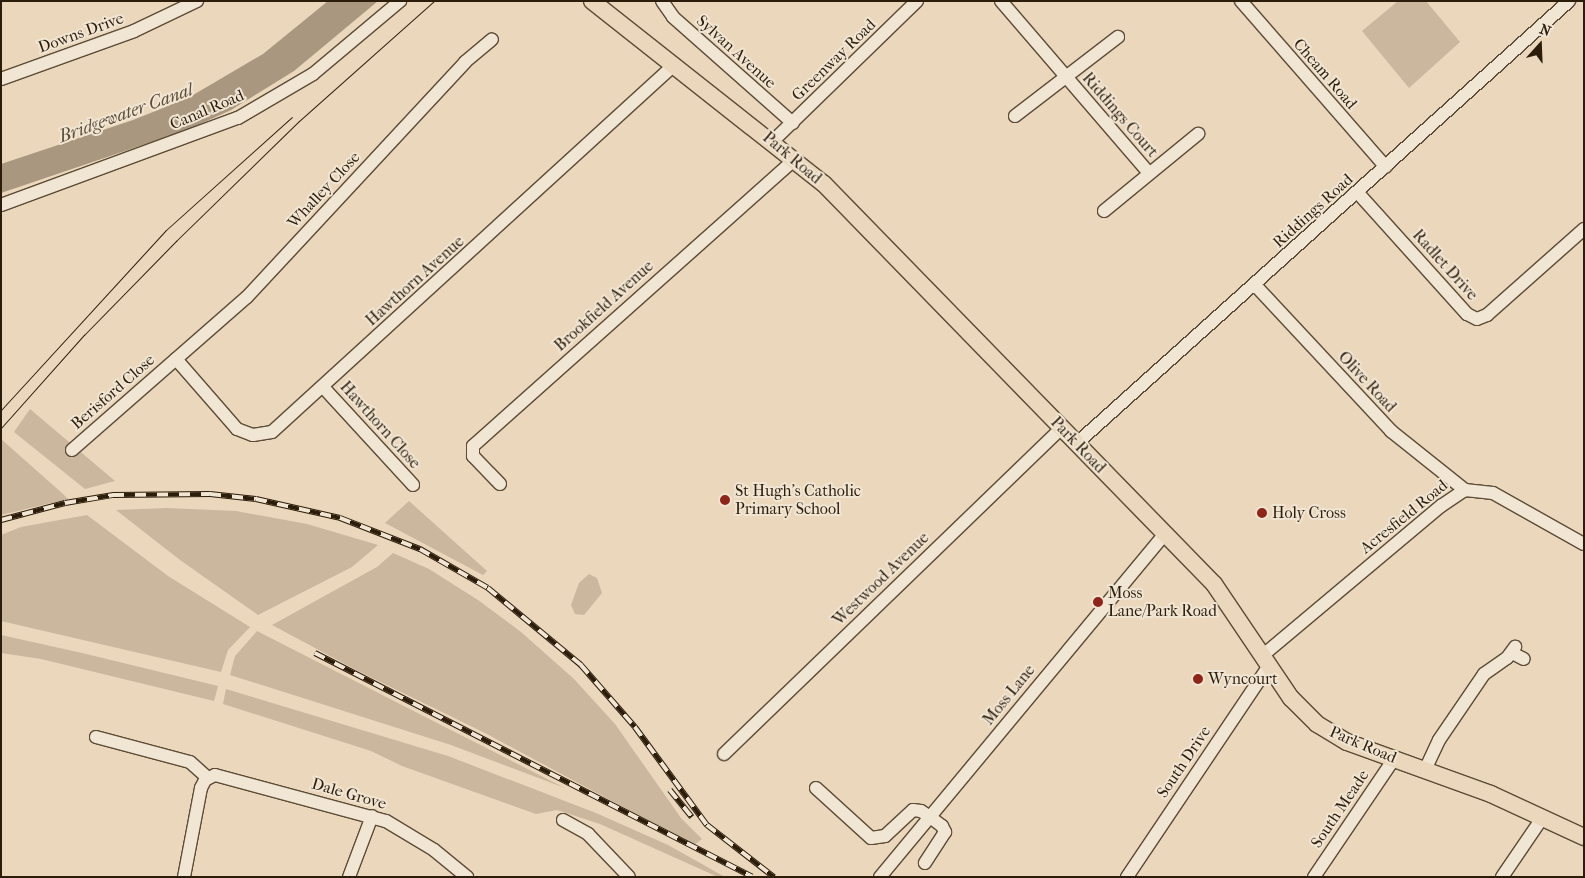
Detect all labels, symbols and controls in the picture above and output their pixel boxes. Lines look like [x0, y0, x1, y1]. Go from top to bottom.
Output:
street label: Downs Drive [36, 9, 126, 57]
street label: Sylvan Avenue [692, 11, 780, 93]
street label: Greenway Road [788, 15, 880, 105]
north arrow [1515, 20, 1565, 70]
text: N [1537, 21, 1553, 40]
street label: Cheam Road [1289, 35, 1361, 113]
street label: Riddings Court [1078, 69, 1162, 161]
water label: Bridgewater Canal [56, 80, 196, 148]
street label: Canal Road [167, 86, 247, 134]
street label: Park Road [759, 128, 825, 188]
street label: Whalley Close [284, 148, 364, 232]
street label: Riddings Road [1269, 170, 1357, 252]
street label: Radlet Drive [1408, 226, 1482, 304]
street label: Hawthorn Avenue [362, 232, 468, 330]
street label: Brookfield Avenue [551, 257, 657, 355]
street label: Olive Road [1334, 348, 1400, 416]
street label: Berisford Close [67, 350, 159, 434]
street label: Hawthorn Close [336, 377, 424, 473]
street label: Park Road [1046, 413, 1110, 477]
street label: Acresfield Road [1356, 476, 1452, 558]
place label: St Hugh's Catholic Primary School [735, 481, 861, 519]
marker: St Hugh's Catholic Primary School [719, 494, 731, 506]
place label: Holy Cross [1272, 503, 1346, 523]
marker: Holy Cross [1256, 507, 1268, 519]
street label: Westwood Avenue [829, 528, 933, 630]
place label: Moss Lane/Park Road [1108, 583, 1217, 621]
marker: Moss Lane/Park Road [1092, 596, 1104, 608]
street label: Moss Lane [979, 661, 1039, 729]
place label: Wyncourt [1208, 669, 1278, 689]
marker: Wyncourt [1192, 673, 1204, 685]
street label: South Drive [1153, 722, 1215, 802]
street label: Park Road [1327, 722, 1399, 768]
street label: South Meade [1307, 766, 1373, 852]
street label: Dale Grove [309, 774, 389, 814]

